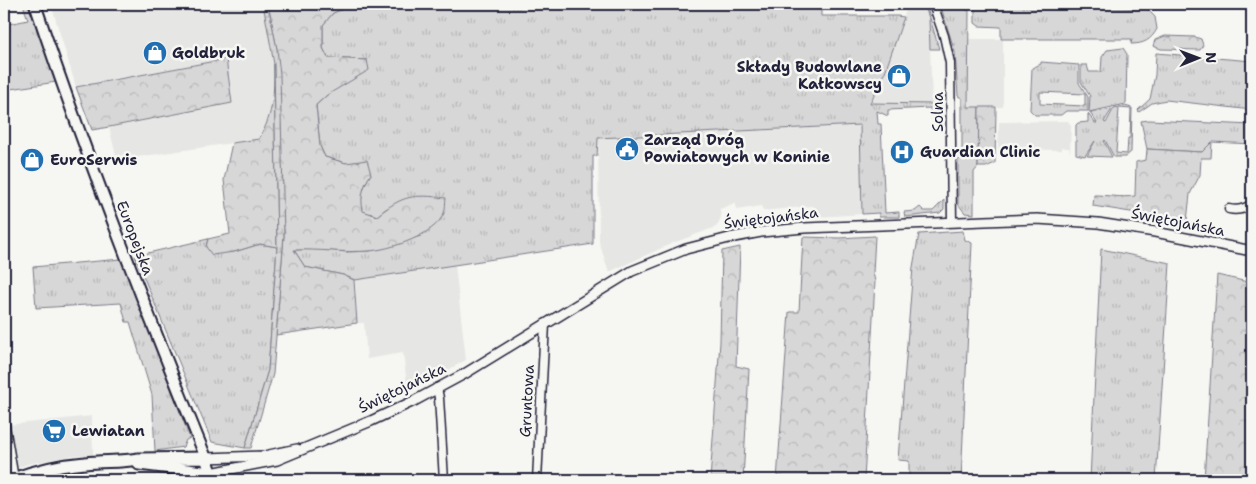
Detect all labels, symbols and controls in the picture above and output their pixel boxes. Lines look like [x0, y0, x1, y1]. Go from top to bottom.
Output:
north arrow [1174, 32, 1224, 82]
shop icon: Goldbruk [142, 40, 168, 66]
place label: Goldbruk [172, 43, 246, 63]
text: N [1202, 52, 1220, 63]
place label: Składy Budowlane Kałkowscy [737, 57, 882, 94]
shop icon: Składy Budowlane Kałkowscy [886, 63, 912, 89]
street label: Solna [928, 91, 948, 132]
place label: Zarząd Dróg Powiatowych w Koninie [644, 130, 830, 167]
public building icon: Zarząd Dróg Powiatowych w Koninie [614, 136, 640, 162]
hospital icon: Guardian Clinic [889, 139, 915, 165]
place label: Guardian Clinic [920, 142, 1041, 162]
shop icon: EuroSerwis [19, 147, 45, 173]
place label: EuroSerwis [50, 150, 138, 170]
street label: Europejska [112, 198, 159, 279]
street label: Świętojańska [722, 201, 820, 234]
street label: Świętojańska [1129, 202, 1227, 241]
street label: Świętojańska [354, 357, 450, 418]
street label: Gruntowa [515, 363, 539, 438]
supermarket icon: Lewiatan [41, 418, 67, 444]
place label: Lewiatan [72, 421, 145, 441]

